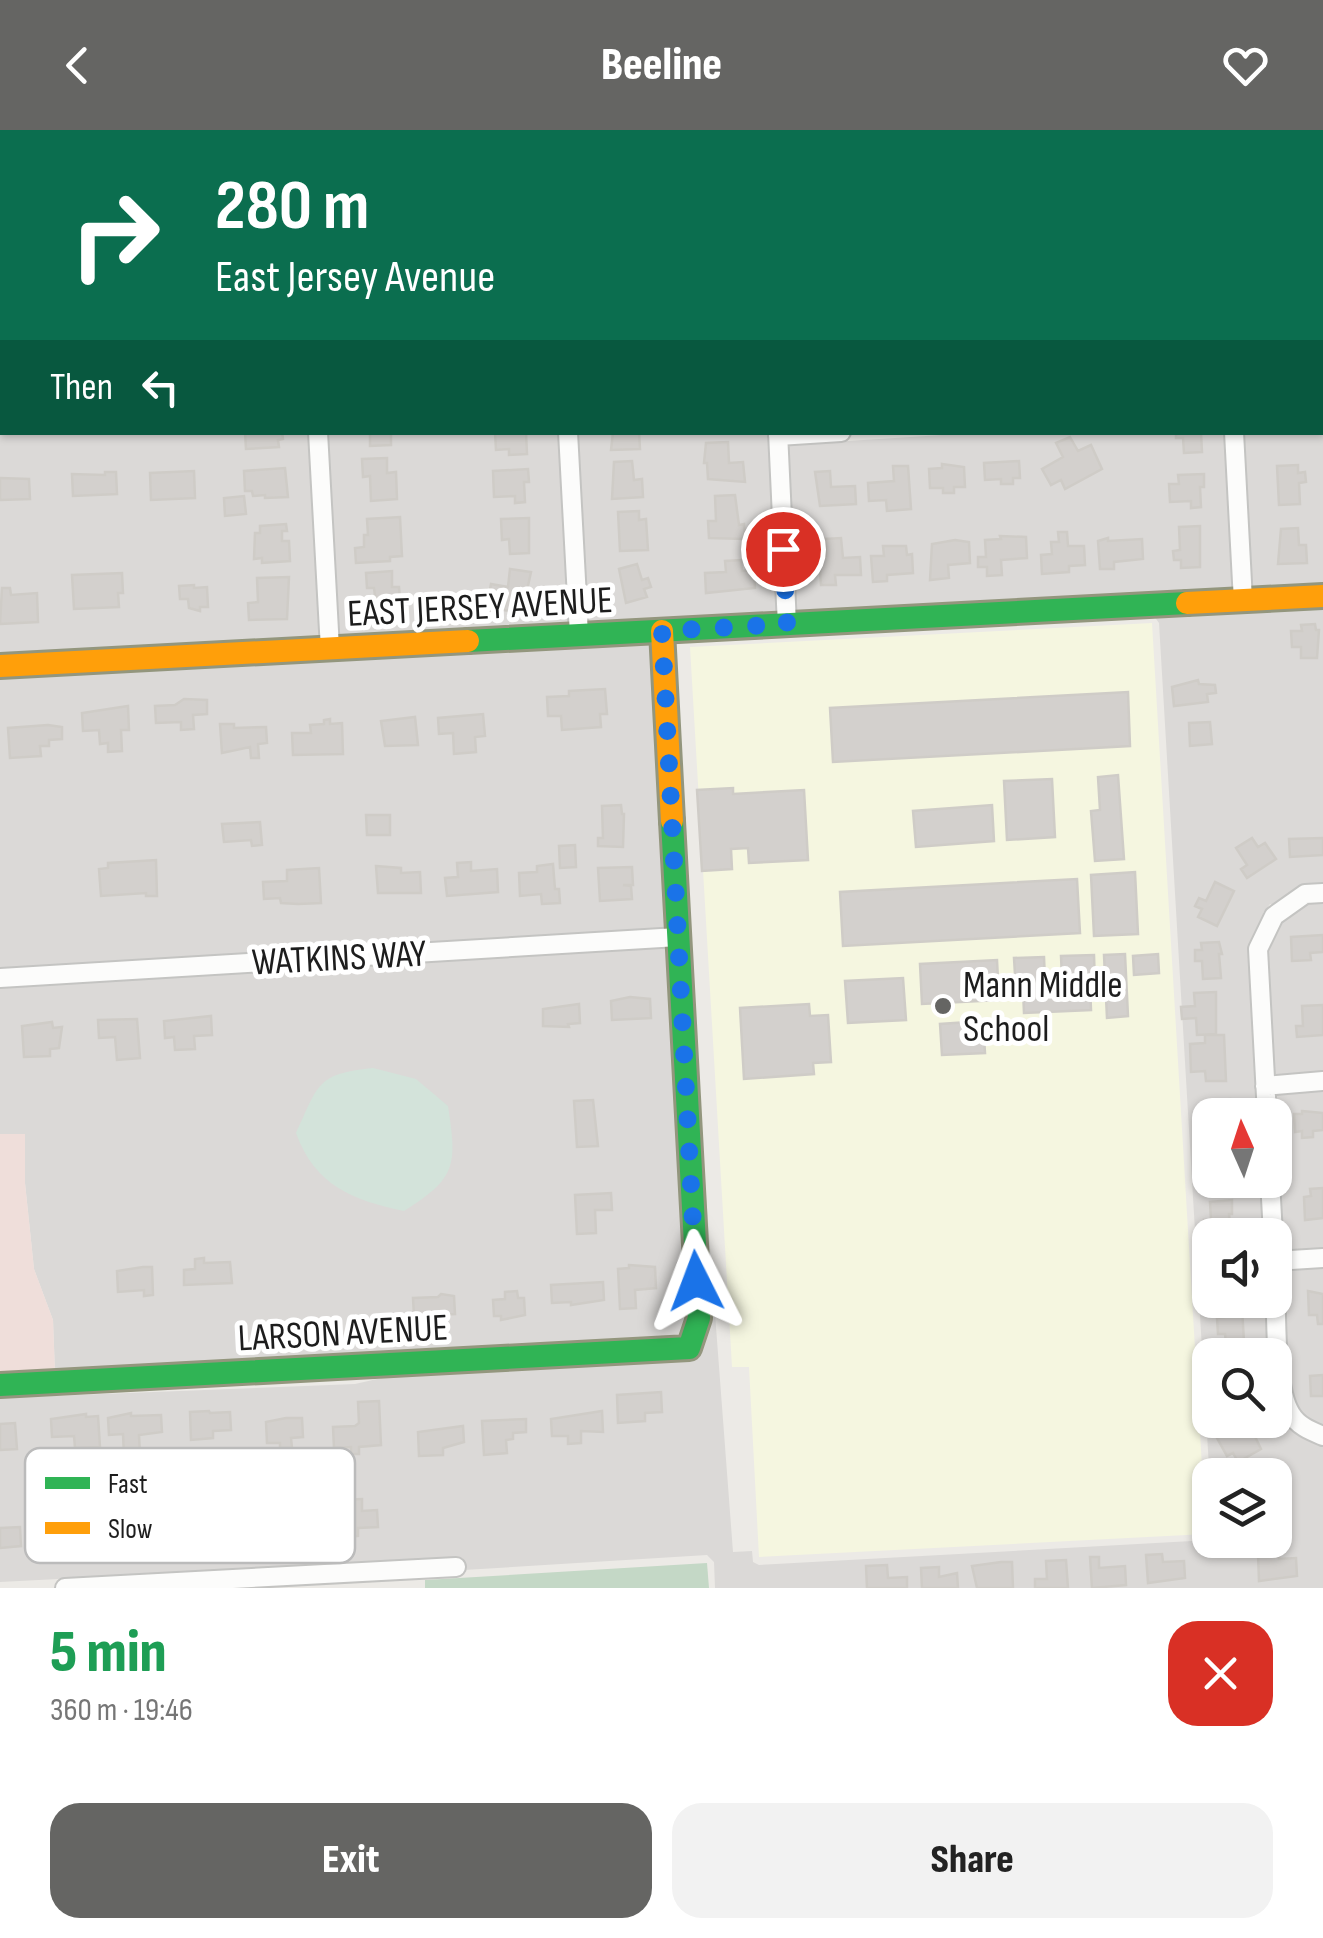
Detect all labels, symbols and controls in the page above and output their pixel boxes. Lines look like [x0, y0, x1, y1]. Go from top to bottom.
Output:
icon: back [50, 38, 105, 93]
text: Beeline [601, 38, 722, 93]
icon: heart [1218, 38, 1273, 93]
text: 280 m [215, 165, 369, 249]
icon: right [50, 170, 180, 300]
text: East Jersey Avenue [215, 250, 495, 305]
icon: left [133, 360, 188, 415]
text: Then [50, 365, 113, 410]
pin [741, 507, 826, 592]
icon: arrive [756, 522, 811, 577]
street label: EAST JERSEY AVENUE [346, 578, 614, 637]
street label: WATKINS WAY [251, 931, 428, 986]
place label: Mann Middle School [963, 963, 1122, 1052]
marker: Mann Middle School [932, 995, 954, 1017]
north arrow [1192, 1098, 1292, 1198]
map controls [1192, 1098, 1292, 1558]
button: sound [1192, 1218, 1292, 1318]
position arrow [644, 1229, 748, 1333]
street label: LARSON AVENUE [237, 1306, 449, 1361]
button: search [1192, 1338, 1292, 1438]
legend [25, 1448, 355, 1563]
button: layers [1192, 1458, 1292, 1558]
text: Fast [108, 1468, 147, 1501]
text: Slow [108, 1513, 153, 1546]
text: 5 min [50, 1617, 167, 1689]
button: close [1168, 1621, 1273, 1726]
text: 360 m · 19:46 [50, 1691, 193, 1730]
button: Exit [50, 1803, 652, 1918]
button: Share [672, 1803, 1273, 1918]

